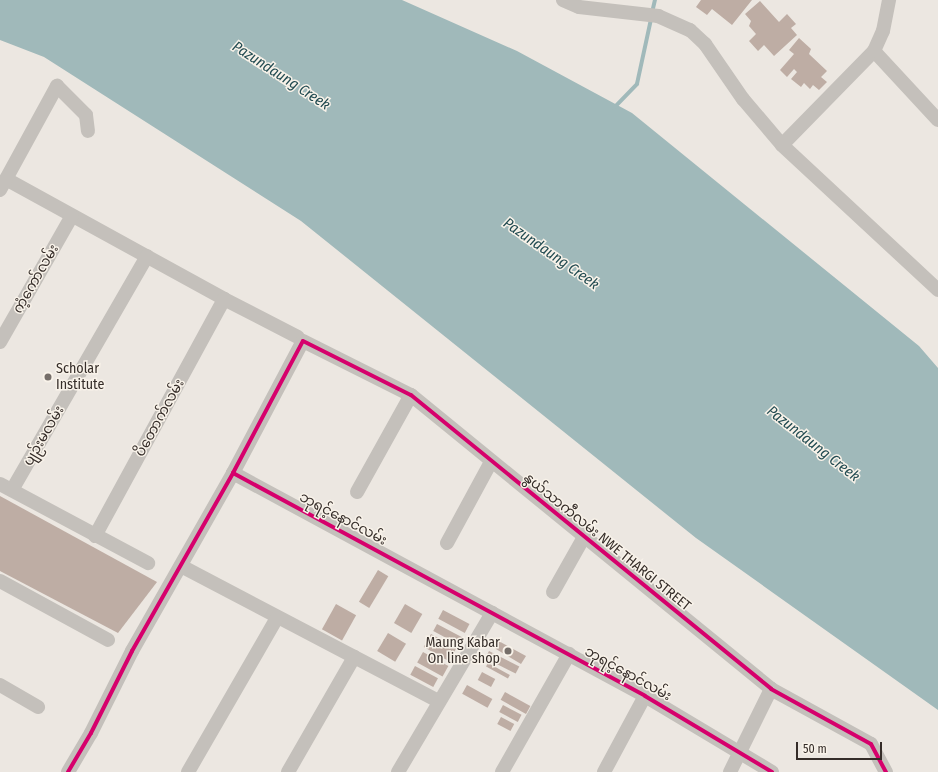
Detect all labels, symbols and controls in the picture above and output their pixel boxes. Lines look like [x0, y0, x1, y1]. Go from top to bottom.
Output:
water label: Pazundaung Creek [229, 38, 333, 114]
water label: Pazundaung Creek [500, 214, 602, 294]
street label: ကံ့ကော်လမ်း [10, 242, 62, 316]
place label: Scholar Institute [56, 361, 104, 394]
marker: Scholar Institute [43, 372, 53, 382]
street label: ပိတောက်လမ်း [132, 376, 188, 460]
water label: Pazundaung Creek [763, 402, 863, 486]
street label: ပျဉ်းမလမ်း [20, 403, 68, 469]
street label: နွယ်သာကီလမ်း NWE THARGI STREET [520, 469, 694, 615]
street label: ဘုရင့်နောင်လမ်း [296, 489, 390, 549]
place label: Maung Kabar On line shop [425, 635, 500, 668]
street label: ဘုရင့်နောင်လမ်း [582, 643, 674, 705]
marker: Maung Kabar On line shop [503, 646, 513, 656]
scale bar [798, 734, 884, 760]
text: 50 m [803, 742, 827, 756]

